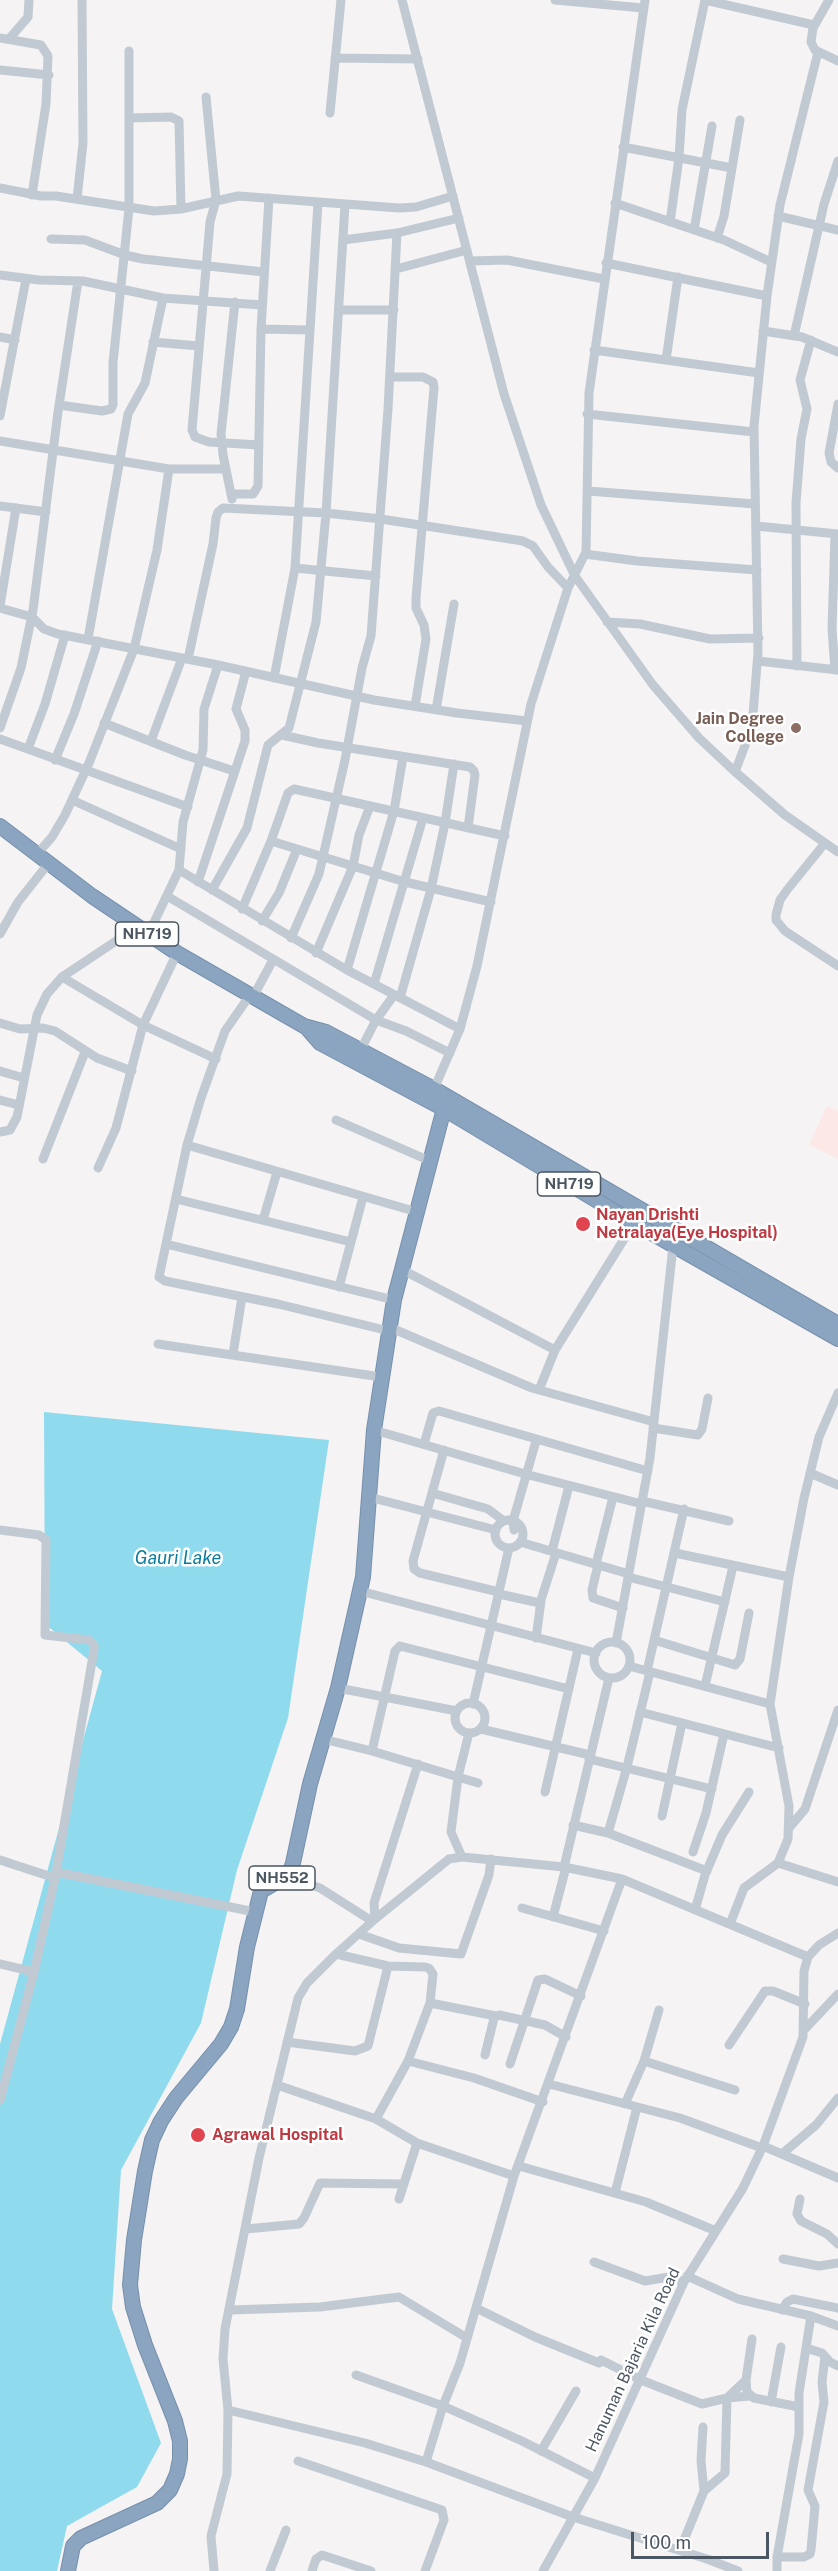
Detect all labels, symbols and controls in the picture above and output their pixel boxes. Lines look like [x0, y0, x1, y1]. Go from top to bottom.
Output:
place label: Jain Degree College [695, 709, 784, 747]
marker: Jain Degree College [789, 721, 803, 735]
road number: NH719 [116, 922, 178, 946]
road number: NH719 [538, 1172, 600, 1196]
place label: Nayan Drishti Netralaya(Eye Hospital) [596, 1205, 778, 1243]
marker: Nayan Drishti Netralaya(Eye Hospital) [574, 1215, 592, 1233]
water label: Gauri Lake [135, 1547, 221, 1569]
road number: NH552 [249, 1866, 315, 1890]
place label: Agrawal Hospital [212, 2125, 344, 2145]
marker: Agrawal Hospital [189, 2126, 207, 2144]
street label: Hanuman Bajaria Kila Road [582, 2265, 684, 2455]
scale bar [634, 2520, 772, 2558]
text: 100 m [642, 2532, 691, 2553]

